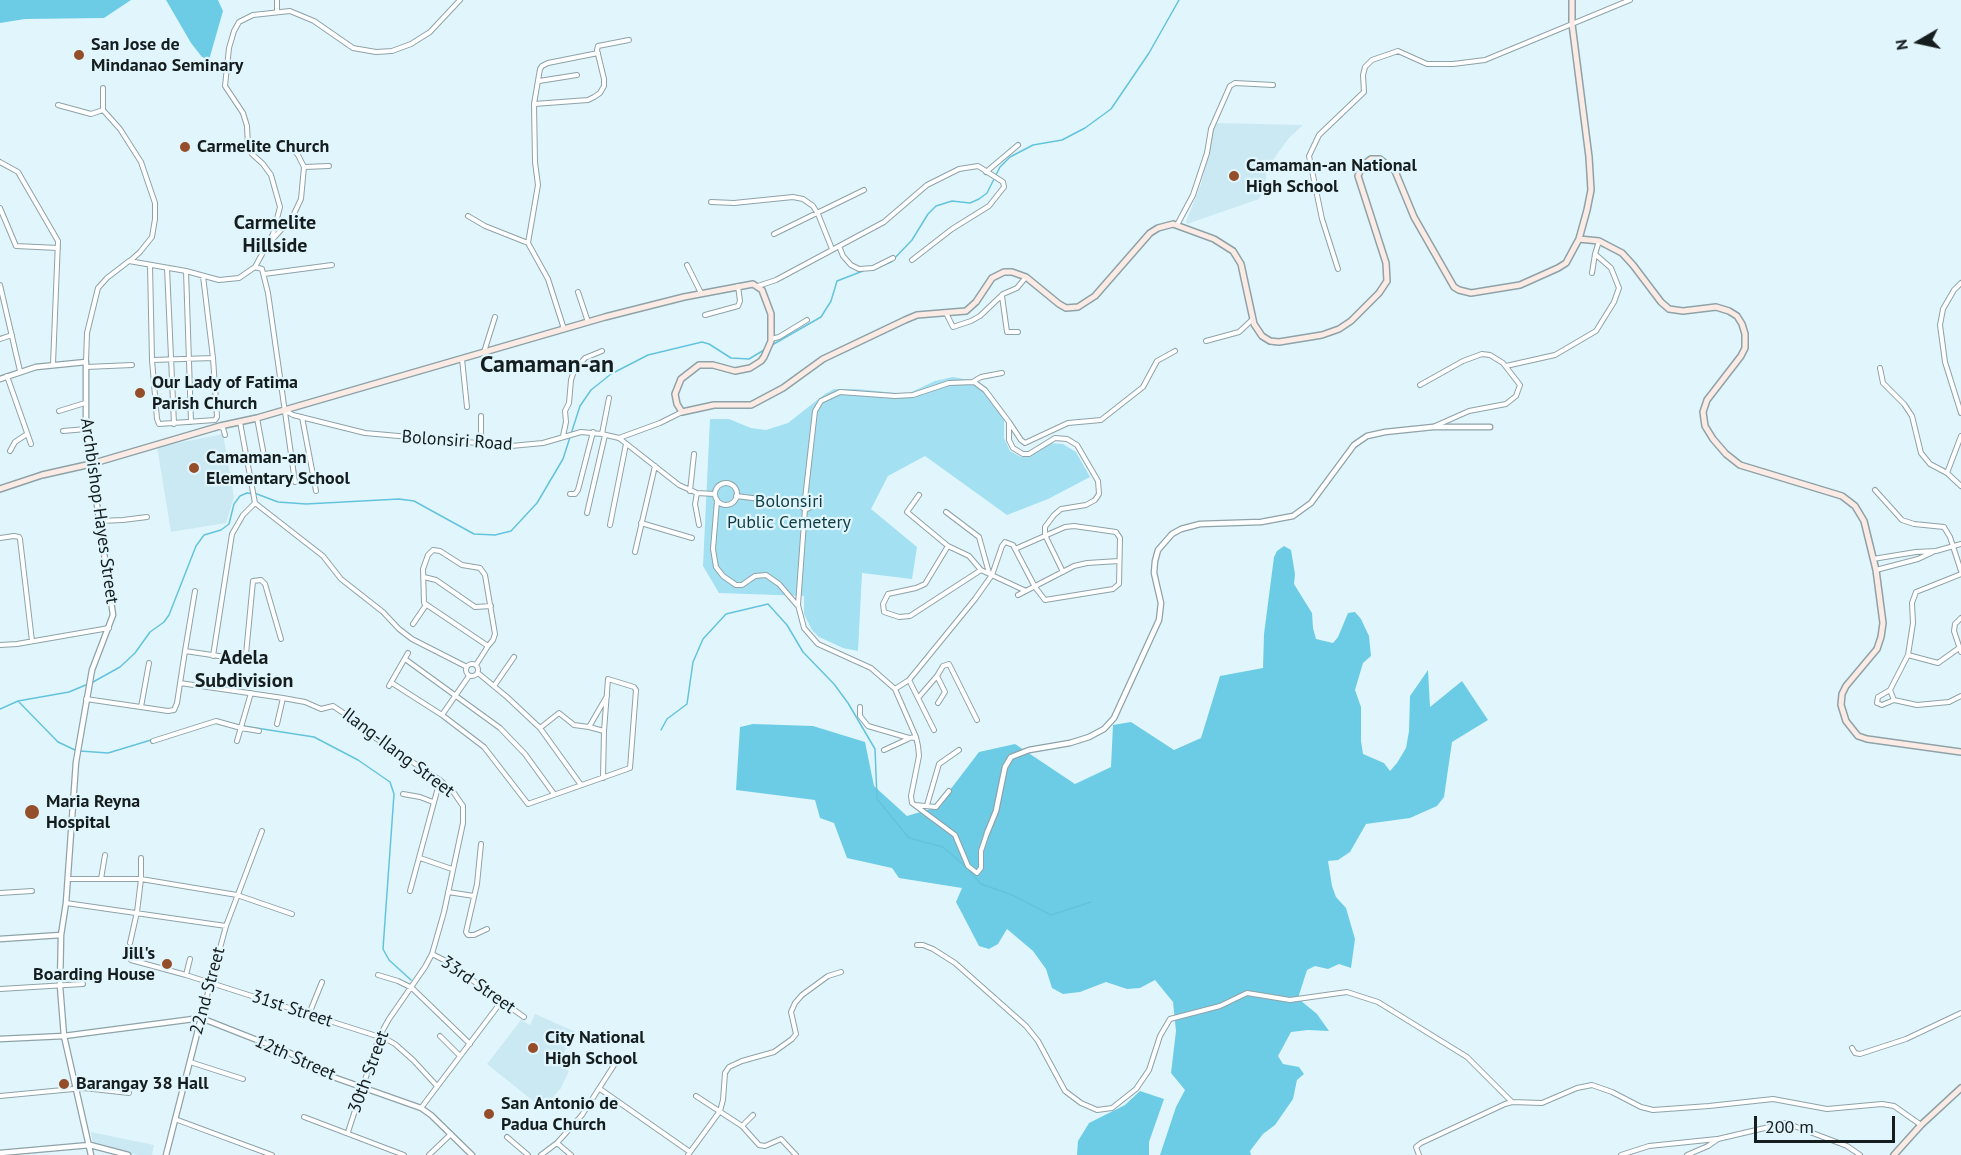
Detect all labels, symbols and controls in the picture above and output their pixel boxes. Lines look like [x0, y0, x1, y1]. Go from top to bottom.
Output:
north arrow [1889, 12, 1949, 72]
place label: San Jose de Mindanao Seminary [91, 34, 243, 76]
text: N [1891, 38, 1912, 52]
marker: San Jose de Mindanao Seminary [72, 48, 86, 62]
place label: Carmelite Church [197, 136, 329, 158]
marker: Carmelite Church [178, 140, 192, 154]
place label: Camaman-an National High School [1246, 155, 1417, 198]
marker: Camaman-an National High School [1227, 169, 1241, 183]
district label: Carmelite Hillside [234, 211, 316, 258]
district label: Camaman-an [480, 351, 614, 379]
place label: Our Lady of Fatima Parish Church [152, 372, 298, 415]
marker: Our Lady of Fatima Parish Church [133, 386, 147, 400]
street label: Archbishop Hayes Street [75, 417, 123, 605]
street label: Bolonsiri Road [401, 426, 513, 456]
place label: Camaman-an Elementary School [206, 447, 350, 490]
marker: Camaman-an Elementary School [187, 461, 201, 475]
park label: Bolonsiri Public Cemetery [727, 491, 851, 534]
district label: Adela Subdivision [195, 646, 293, 693]
street label: Ilang-Ilang Street [338, 704, 458, 802]
place label: Maria Reyna Hospital [46, 791, 140, 834]
marker: Maria Reyna Hospital [23, 803, 41, 821]
place label: Jill's Boarding House [33, 943, 155, 986]
street label: 22nd Street [186, 945, 230, 1037]
street label: 33rd Street [436, 951, 520, 1019]
marker: Jill's Boarding House [160, 957, 174, 971]
street label: 31st Street [249, 986, 335, 1032]
place label: City National High School [545, 1027, 645, 1070]
street label: 30th Street [344, 1028, 394, 1116]
street label: 12th Street [251, 1031, 339, 1085]
marker: City National High School [526, 1041, 540, 1055]
place label: Barangay 38 Hall [76, 1073, 209, 1095]
marker: Barangay 38 Hall [57, 1077, 71, 1091]
place label: San Antonio de Padua Church [501, 1093, 618, 1136]
scale bar [1757, 1104, 1898, 1142]
marker: San Antonio de Padua Church [482, 1107, 496, 1121]
text: 200 m [1765, 1115, 1814, 1138]

